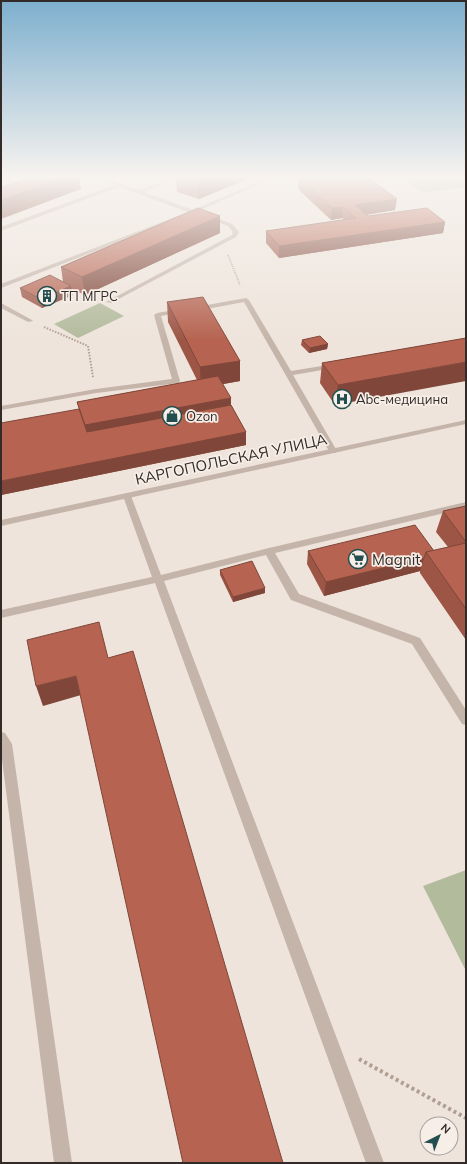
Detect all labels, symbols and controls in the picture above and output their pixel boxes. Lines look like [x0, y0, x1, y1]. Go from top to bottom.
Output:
building icon: ТП МГРС [36, 285, 58, 307]
place label: ТП МГРС [61, 288, 118, 304]
hospital icon: Abc-медицина [331, 388, 353, 410]
place label: Abc-медицина [356, 391, 448, 407]
shop icon: Ozon [161, 405, 183, 427]
place label: Ozon [186, 408, 218, 424]
street label: КАРГОПОЛЬСКАЯ УЛИЦА [133, 429, 329, 489]
supermarket icon: Magnit [347, 548, 369, 570]
place label: Magnit [372, 550, 421, 569]
north arrow [419, 1116, 459, 1156]
text: N [438, 1121, 453, 1137]

